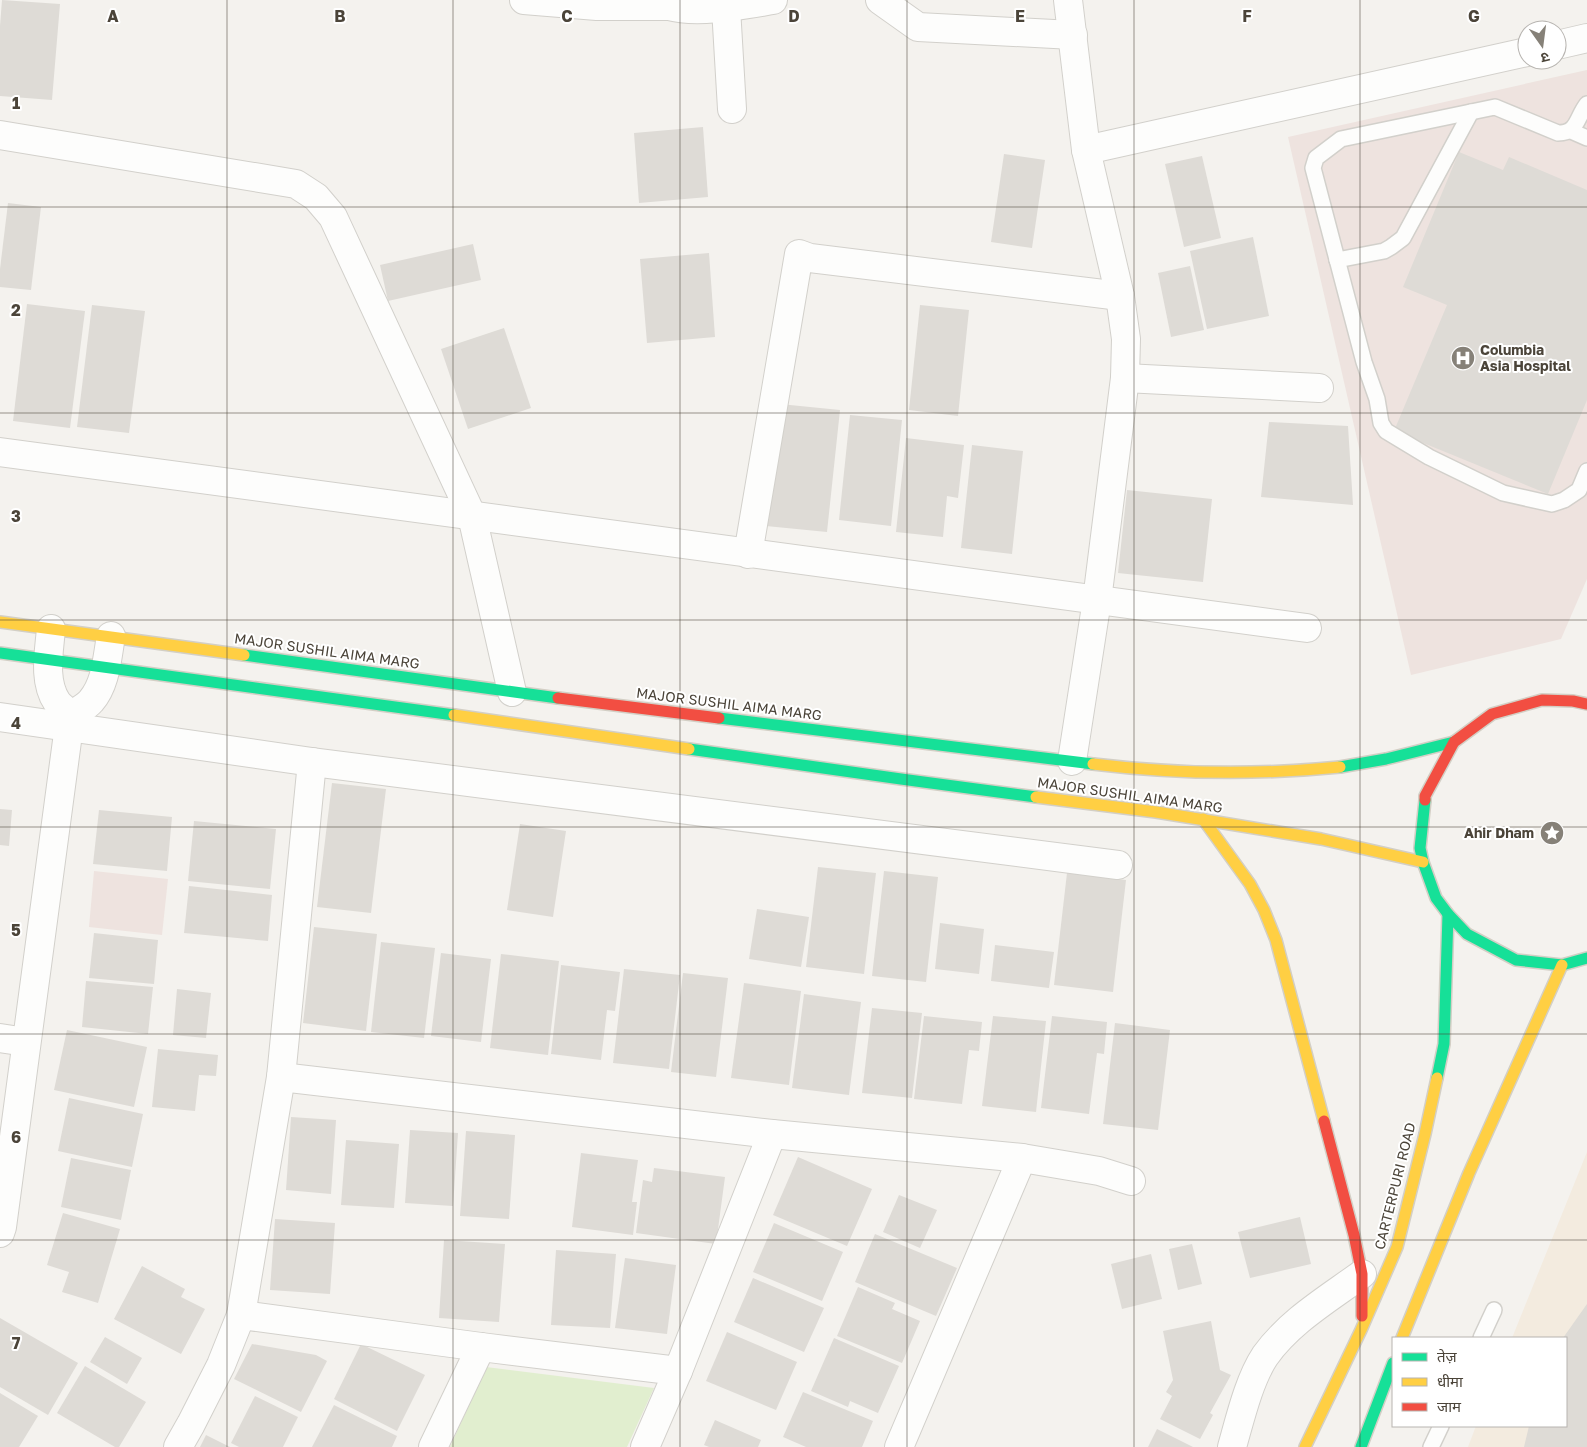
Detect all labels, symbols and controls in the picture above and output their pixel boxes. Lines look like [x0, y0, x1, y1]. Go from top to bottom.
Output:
text: A [107, 6, 119, 26]
text: B [334, 6, 346, 26]
text: C [561, 6, 573, 26]
text: D [788, 6, 800, 26]
text: E [1015, 6, 1025, 26]
text: F [1242, 6, 1252, 26]
text: G [1468, 6, 1480, 26]
north arrow [1517, 20, 1567, 70]
text: उ [1538, 49, 1551, 68]
text: 1 [12, 93, 20, 113]
text: 2 [11, 300, 21, 320]
place label: Columbia Asia Hospital [1480, 341, 1571, 374]
hospital icon: Columbia Asia Hospital [1450, 345, 1476, 371]
text: 3 [11, 506, 21, 526]
street label: MAJOR SUSHIL AIMA MARG [233, 629, 421, 672]
street label: MAJOR SUSHIL AIMA MARG [635, 684, 823, 723]
text: 4 [11, 713, 21, 733]
street label: MAJOR SUSHIL AIMA MARG [1036, 773, 1224, 816]
place icon: Ahir Dham [1539, 820, 1565, 846]
place label: Ahir Dham [1464, 824, 1534, 841]
text: 5 [11, 920, 21, 940]
street label: CARTERPURI ROAD [1371, 1121, 1419, 1251]
text: 6 [11, 1127, 21, 1147]
text: 7 [12, 1333, 21, 1353]
legend [1392, 1337, 1567, 1427]
text: तेज़ [1437, 1347, 1458, 1365]
text: धीमा [1437, 1372, 1464, 1390]
text: जाम [1437, 1397, 1462, 1415]

